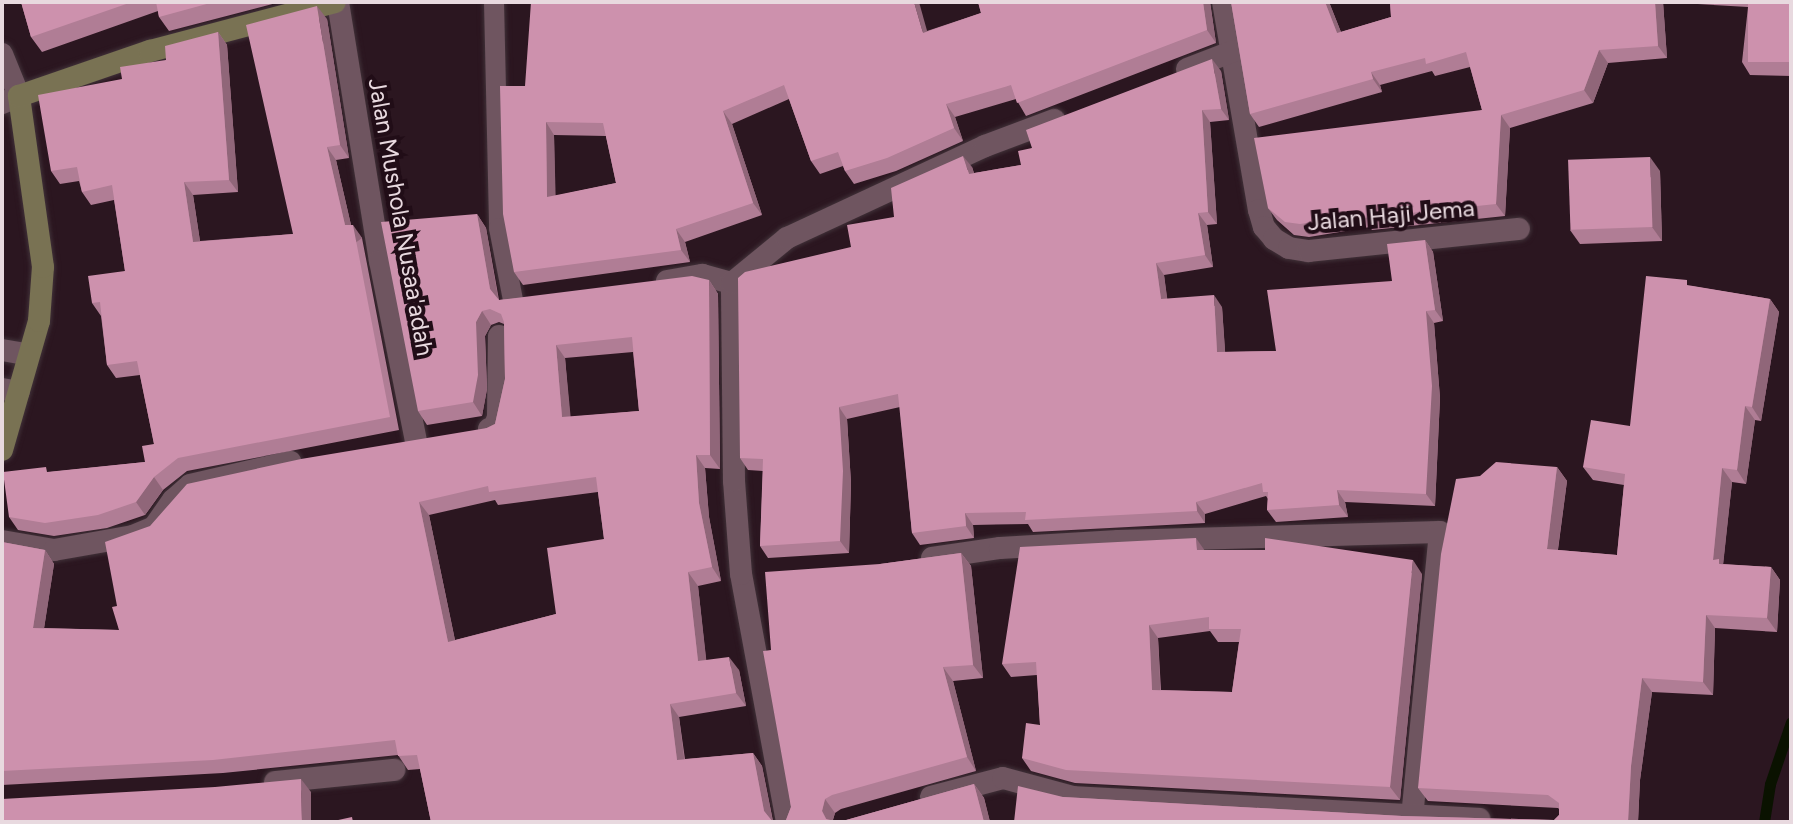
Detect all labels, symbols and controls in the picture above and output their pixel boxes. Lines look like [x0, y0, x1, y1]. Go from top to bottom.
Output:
street label: Jalan Mushola Nusaa'adah [362, 76, 440, 358]
street label: Jalan Haji Jema [1306, 193, 1476, 237]

